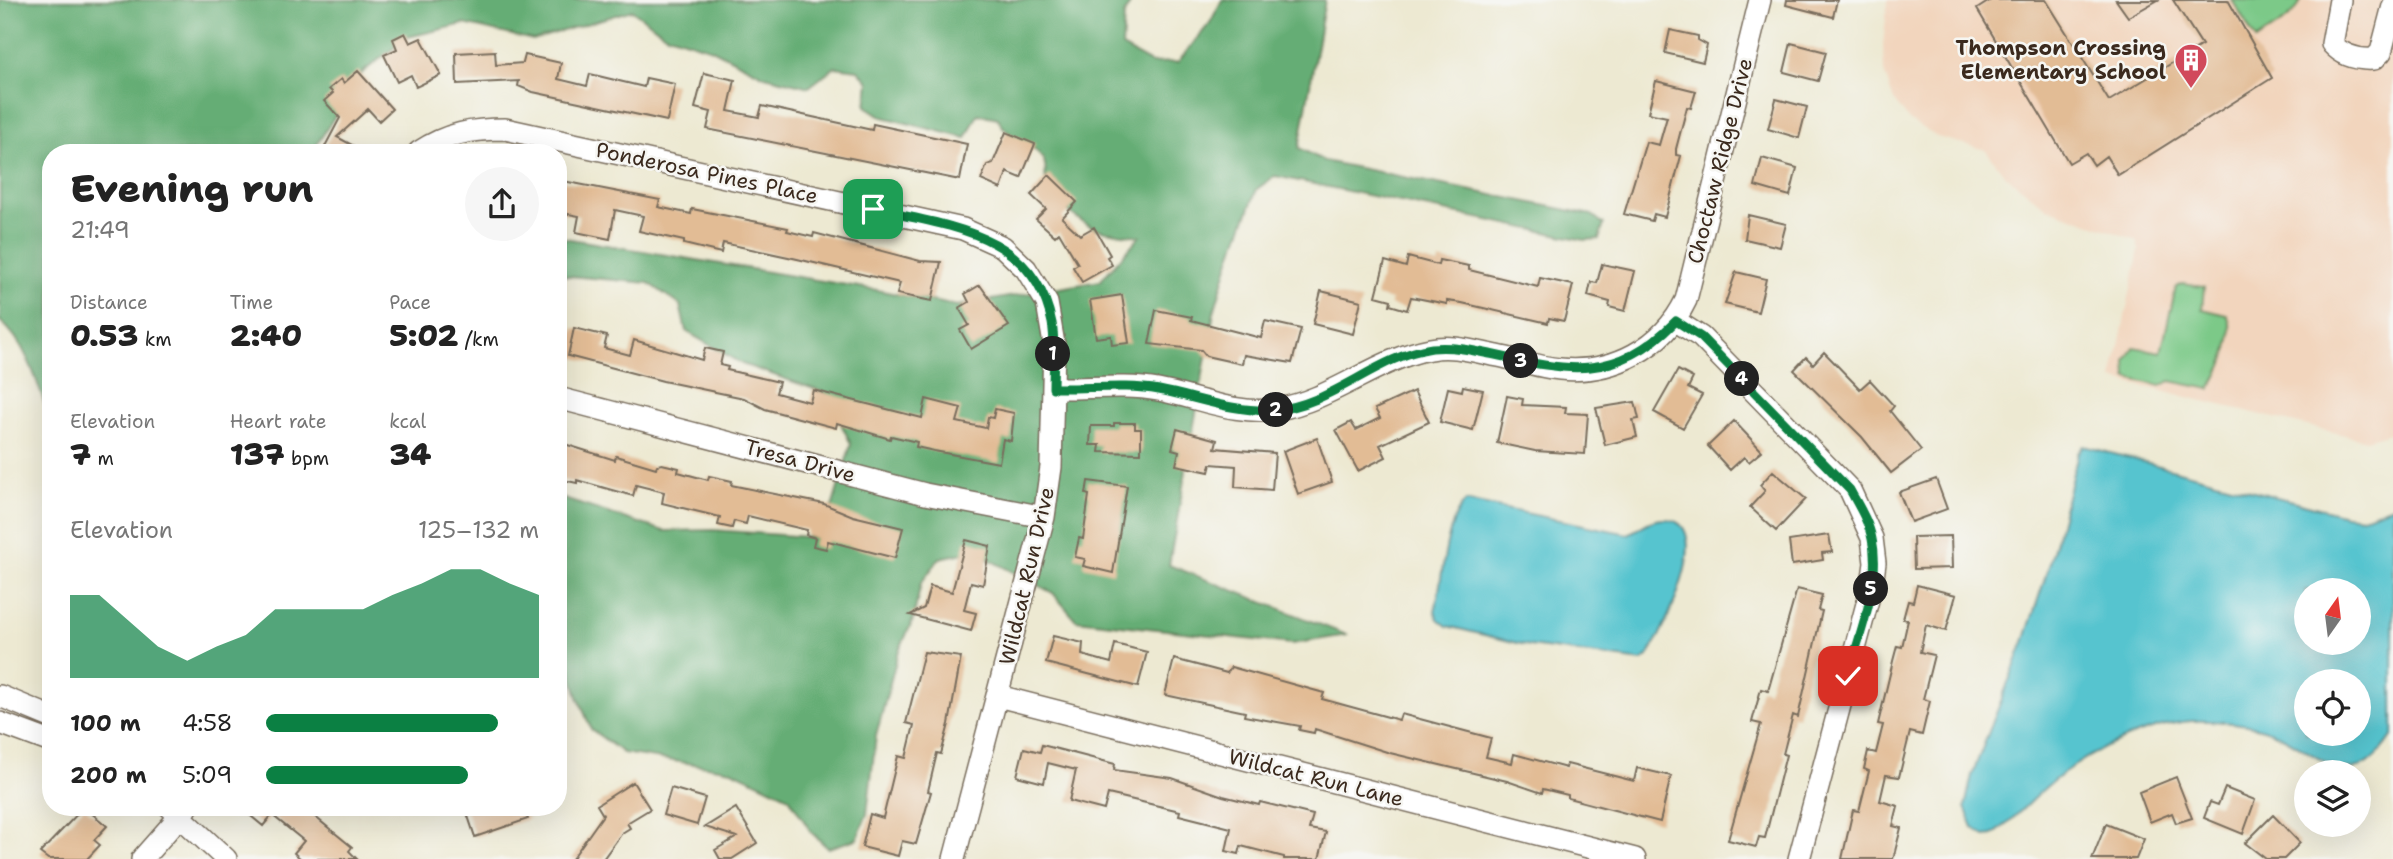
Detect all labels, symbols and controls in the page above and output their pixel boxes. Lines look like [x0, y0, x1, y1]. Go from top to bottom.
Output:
place label: Thompson Crossing Elementary School [1955, 34, 2166, 86]
building icon: Thompson Crossing Elementary School [2172, 41, 2210, 90]
street label: Choctaw Ridge Drive [1681, 55, 1759, 267]
street label: Ponderosa Pines Place [593, 136, 821, 210]
text: Evening run [70, 163, 313, 214]
button: share [465, 167, 539, 241]
pin [843, 179, 903, 239]
icon: arrive [854, 190, 892, 228]
text: 21:49 [70, 215, 130, 245]
text: Distance [70, 290, 148, 315]
text: Time [230, 290, 273, 315]
text: Pace [389, 290, 431, 315]
text: 0.53 [70, 315, 138, 356]
text: 2:40 [230, 315, 302, 356]
text: 5:02 [389, 315, 458, 356]
text: km [138, 327, 172, 352]
text: /km [458, 327, 499, 352]
pin: 1 [1036, 336, 1070, 372]
text: 1 [1048, 341, 1057, 366]
pin: 3 [1504, 344, 1538, 378]
text: 3 [1514, 348, 1527, 373]
pin: 4 [1724, 362, 1760, 396]
text: 4 [1735, 366, 1748, 391]
pin: 2 [1258, 392, 1294, 428]
text: 2 [1269, 397, 1282, 422]
text: Elevation [70, 409, 155, 434]
text: Heart rate [230, 409, 326, 434]
text: kcal [389, 409, 426, 434]
street label: Tresa Drive [742, 433, 858, 489]
text: 7 [70, 434, 91, 475]
text: 137 [230, 434, 285, 475]
text: 34 [389, 434, 431, 475]
text: m [91, 446, 114, 471]
text: bpm [285, 446, 329, 471]
street label: Wildcat Run Drive [993, 484, 1061, 668]
text: Elevation [70, 515, 173, 545]
text: 125–132 m [418, 515, 539, 545]
pin: 5 [1854, 572, 1888, 606]
text: 5 [1865, 576, 1876, 601]
north arrow [2294, 578, 2371, 654]
map controls [2294, 578, 2371, 837]
pin [1818, 646, 1878, 706]
icon: check [1829, 657, 1867, 695]
button: locate [2294, 669, 2371, 746]
text: 100 m [70, 708, 141, 738]
text: 4:58 [182, 708, 233, 738]
street label: Wildcat Run Lane [1226, 743, 1406, 813]
text: 200 m [70, 760, 147, 790]
text: 5:09 [182, 760, 232, 790]
button: layers [2294, 760, 2371, 837]

